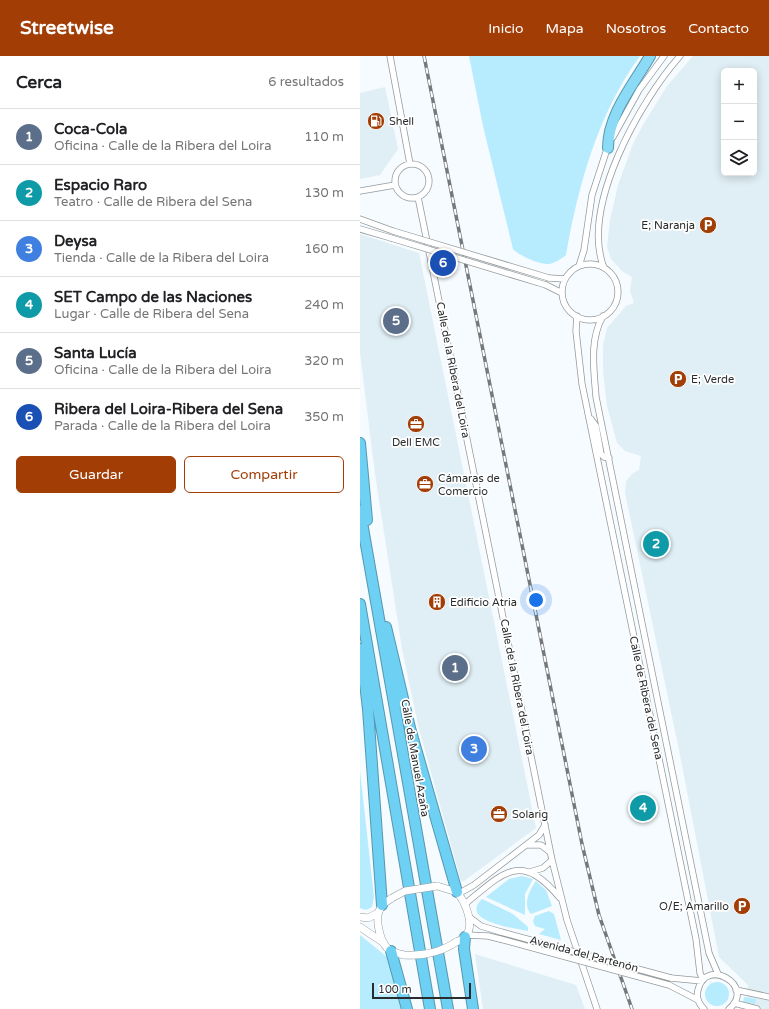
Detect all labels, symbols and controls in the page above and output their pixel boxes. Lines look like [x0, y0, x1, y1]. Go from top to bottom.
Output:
text: Streetwise [20, 17, 114, 39]
text: Inicio [488, 20, 524, 37]
text: Mapa [546, 20, 584, 37]
text: Nosotros [606, 20, 666, 37]
text: Contacto [688, 20, 749, 37]
map controls [721, 68, 757, 176]
button: + [721, 68, 757, 104]
text: Cerca [16, 72, 62, 93]
text: 6 resultados [268, 74, 344, 90]
button: − [721, 104, 757, 140]
fuel station icon: Shell [366, 111, 386, 131]
place label: Shell [389, 115, 414, 128]
text: Coca-Cola [54, 120, 127, 138]
text: 1 [25, 129, 33, 145]
text: 110 m [304, 129, 344, 145]
text: Oficina · Calle de la Ribera del Loira [54, 138, 272, 154]
button: layers [721, 140, 757, 176]
text: Espacio Raro [54, 176, 147, 194]
text: 2 [25, 185, 33, 201]
text: 130 m [304, 185, 344, 201]
text: Teatro · Calle de Ribera del Sena [54, 194, 252, 210]
parking icon: E; Naranja [698, 215, 718, 235]
place label: E; Naranja [641, 219, 695, 232]
text: Deysa [54, 232, 97, 250]
text: 3 [25, 241, 33, 257]
text: 160 m [304, 241, 344, 257]
pin: 6 [430, 248, 456, 278]
text: Tienda · Calle de la Ribera del Loira [54, 250, 269, 266]
text: SET Campo de las Naciones [54, 288, 252, 306]
text: 4 [25, 297, 33, 313]
text: 240 m [304, 297, 344, 313]
street label: Calle de la Ribera del Loira [433, 301, 473, 439]
text: Lugar · Calle de Ribera del Sena [54, 306, 249, 322]
pin: 5 [383, 306, 409, 336]
text: Santa Lucía [54, 344, 137, 362]
text: 5 [25, 353, 33, 369]
text: 320 m [304, 353, 344, 369]
text: Oficina · Calle de la Ribera del Loira [54, 362, 272, 378]
parking icon: E; Verde [668, 369, 688, 389]
place label: E; Verde [691, 373, 734, 386]
text: Ribera del Loira-Ribera del Sena [54, 400, 283, 418]
text: 6 [25, 409, 33, 425]
text: 350 m [304, 409, 344, 425]
office icon: Dell EMC [406, 414, 426, 434]
text: Parada · Calle de la Ribera del Loira [54, 418, 271, 434]
place label: Dell EMC [392, 436, 440, 449]
button: Guardar [16, 456, 176, 493]
button: Compartir [184, 456, 344, 493]
place label: Cámaras de Comercio [438, 472, 500, 498]
office icon: Cámaras de Comercio [415, 474, 435, 494]
pin: 2 [643, 529, 669, 559]
your location [526, 590, 546, 610]
building icon: Edificio Atria [427, 592, 447, 612]
place label: Edificio Atria [450, 596, 517, 609]
street label: Calle de la Ribera del Loira [497, 618, 537, 756]
street label: Calle de Ribera del Sena [627, 635, 665, 761]
pin: 1 [442, 653, 468, 683]
street label: Calle de Manuel Azaña [398, 698, 432, 818]
pin: 3 [461, 734, 487, 764]
pin: 4 [630, 793, 656, 823]
office icon: Solarig [489, 804, 509, 824]
place label: Solarig [512, 808, 548, 821]
parking icon: O/E; Amarillo [732, 896, 752, 916]
place label: O/E; Amarillo [659, 900, 729, 913]
street label: Avenida del Partenón [528, 933, 640, 975]
scale bar [372, 981, 471, 1000]
text: 100 m [378, 983, 412, 996]

